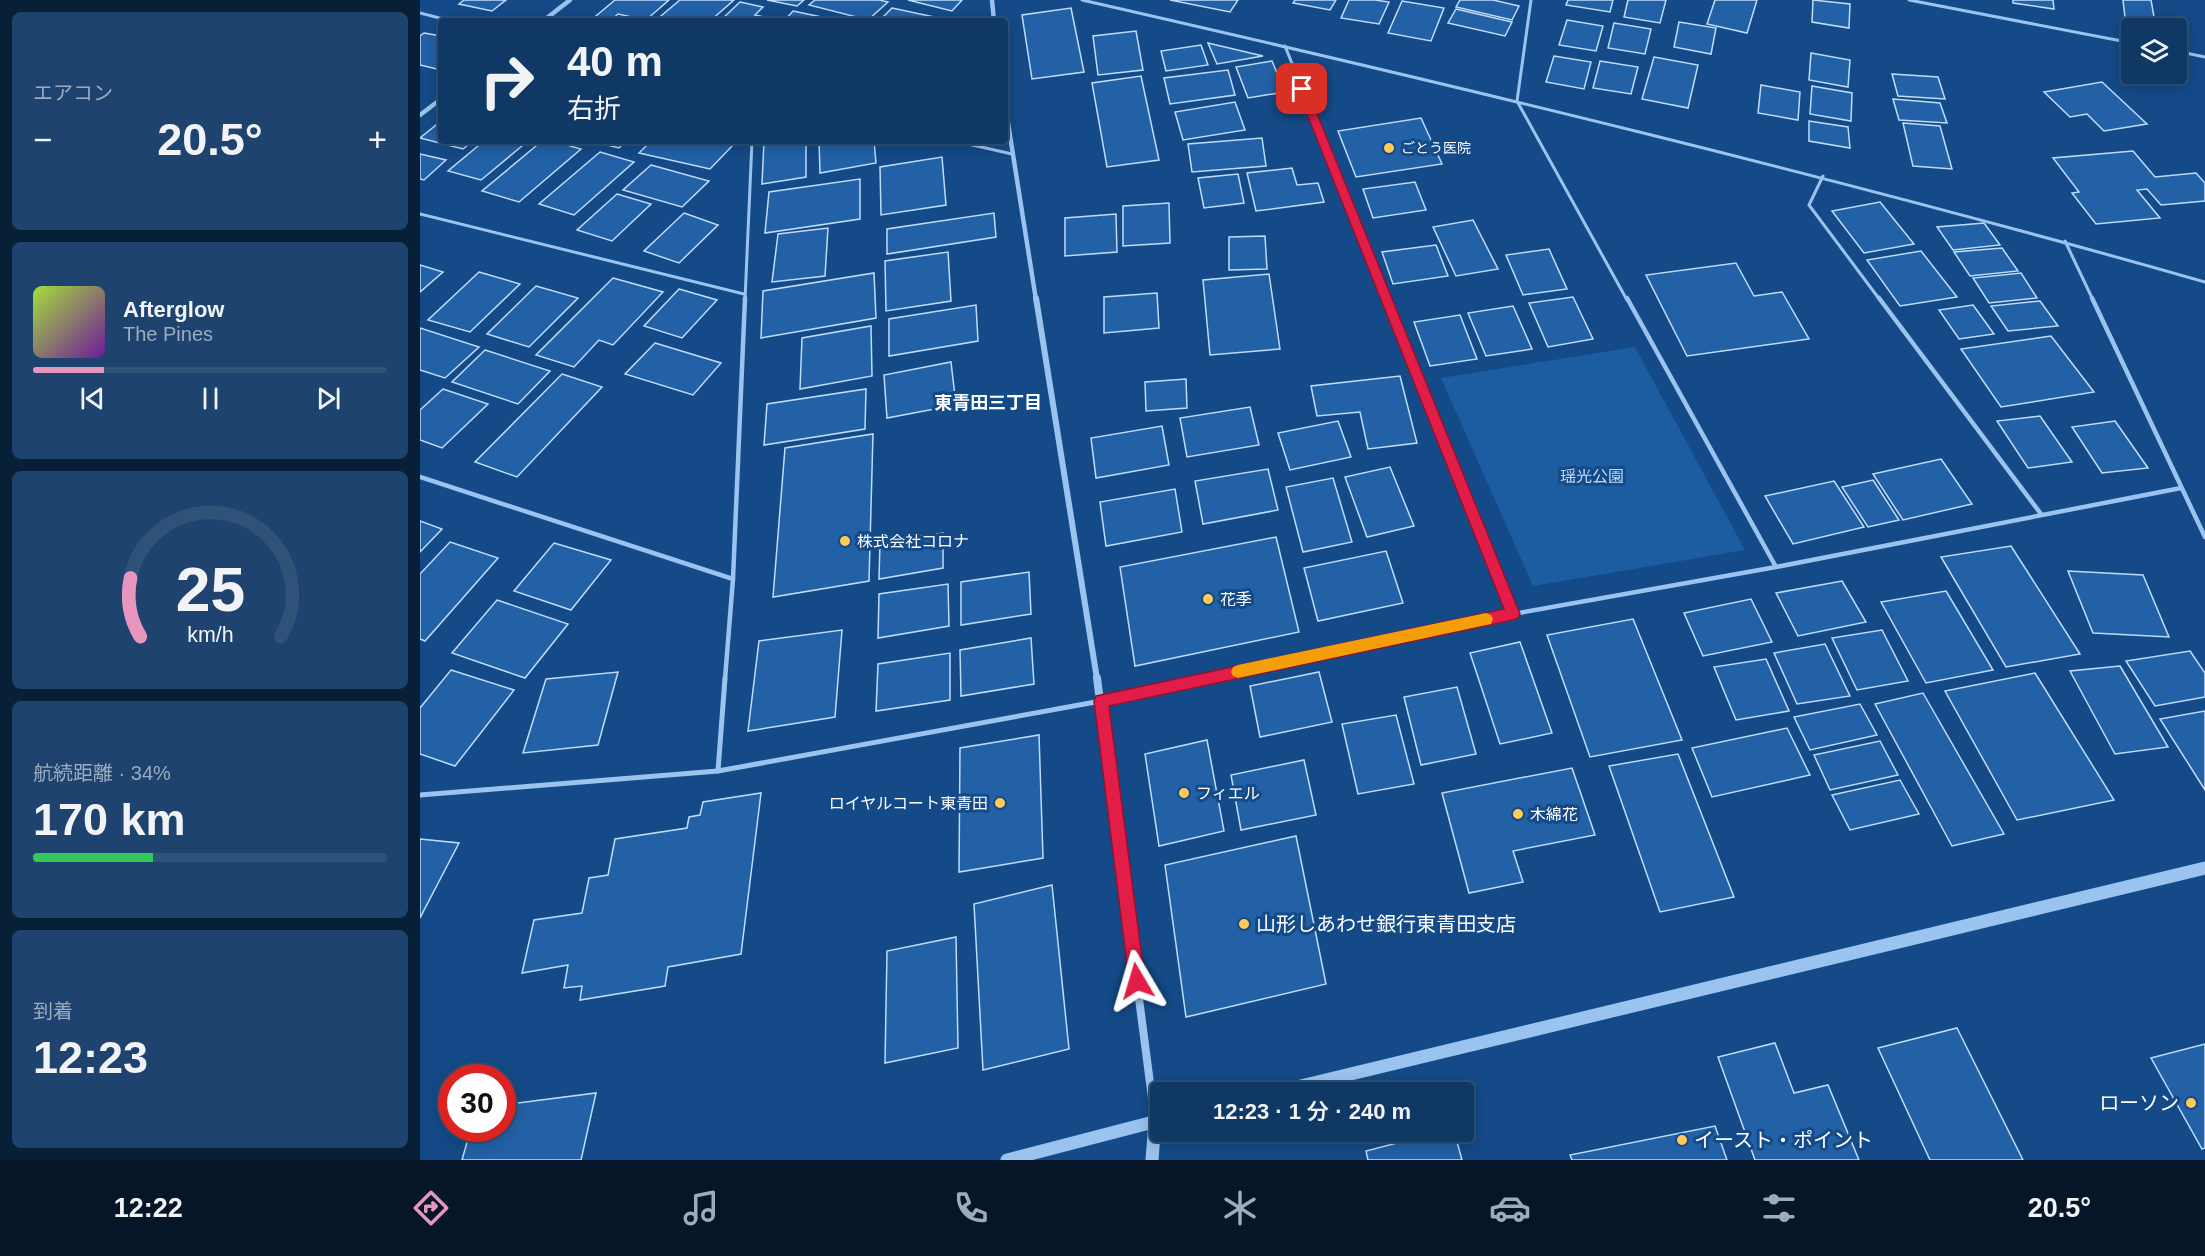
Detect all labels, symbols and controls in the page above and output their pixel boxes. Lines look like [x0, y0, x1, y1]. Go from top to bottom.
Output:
map controls [2121, 18, 2187, 84]
button: layers [2121, 18, 2187, 84]
text: 40 m [567, 38, 663, 85]
icon: right [468, 42, 546, 120]
pin [1276, 63, 1327, 114]
icon: arrive [1285, 72, 1318, 105]
text: エアコン [33, 82, 113, 104]
text: 右折 [567, 94, 621, 124]
text: 20.5° [157, 114, 263, 165]
text: − [33, 121, 52, 158]
text: + [368, 121, 387, 158]
place label: ごとう医院 [1401, 140, 1471, 156]
marker: ごとう医院 [1382, 141, 1396, 155]
text: Afterglow [123, 297, 224, 322]
text: The Pines [123, 323, 213, 345]
icon: previous [76, 382, 109, 415]
icon: pause [194, 382, 227, 415]
icon: next [312, 382, 345, 415]
district label: 東青田三丁目 [934, 393, 1042, 413]
park label: 瑶光公園 [1560, 468, 1624, 485]
place label: 株式会社コロナ [857, 533, 969, 550]
marker: 株式会社コロナ [838, 534, 852, 548]
text: 25 [175, 555, 245, 624]
place label: 花季 [1220, 591, 1252, 608]
marker: 花季 [1201, 592, 1215, 606]
text: km/h [187, 623, 233, 647]
text: 航続距離 · 34% [33, 762, 171, 784]
place label: フィエル [1196, 785, 1260, 802]
marker: フィエル [1177, 786, 1191, 800]
text: 170 km [33, 794, 186, 845]
place label: ロイヤルコート東青田 [829, 795, 988, 812]
marker: ロイヤルコート東青田 [993, 796, 1007, 810]
place label: 木綿花 [1530, 806, 1578, 823]
marker: 木綿花 [1511, 807, 1525, 821]
place label: 山形しあわせ銀行東青田支店 [1256, 913, 1516, 935]
marker: 山形しあわせ銀行東青田支店 [1237, 917, 1251, 931]
position arrow [1105, 949, 1169, 1013]
text: 到着 [33, 1000, 73, 1022]
text: 12:23 [33, 1032, 148, 1083]
speed limit sign: 30 [438, 1064, 516, 1142]
place label: ローソン [2099, 1092, 2179, 1114]
marker: ローソン [2184, 1096, 2198, 1110]
text: 12:23 · 1 分 · 240 m [1213, 1099, 1411, 1124]
place label: イースト・ポイント [1694, 1129, 1873, 1151]
marker: イースト・ポイント [1675, 1133, 1689, 1147]
icon: directions [410, 1187, 452, 1229]
icon: music [680, 1187, 722, 1229]
icon: phone [950, 1187, 992, 1229]
icon: climate [1219, 1187, 1261, 1229]
icon: car [1489, 1187, 1531, 1229]
icon: filters [1758, 1187, 1800, 1229]
text: 12:22 [114, 1193, 183, 1223]
text: 20.5° [2028, 1193, 2091, 1223]

